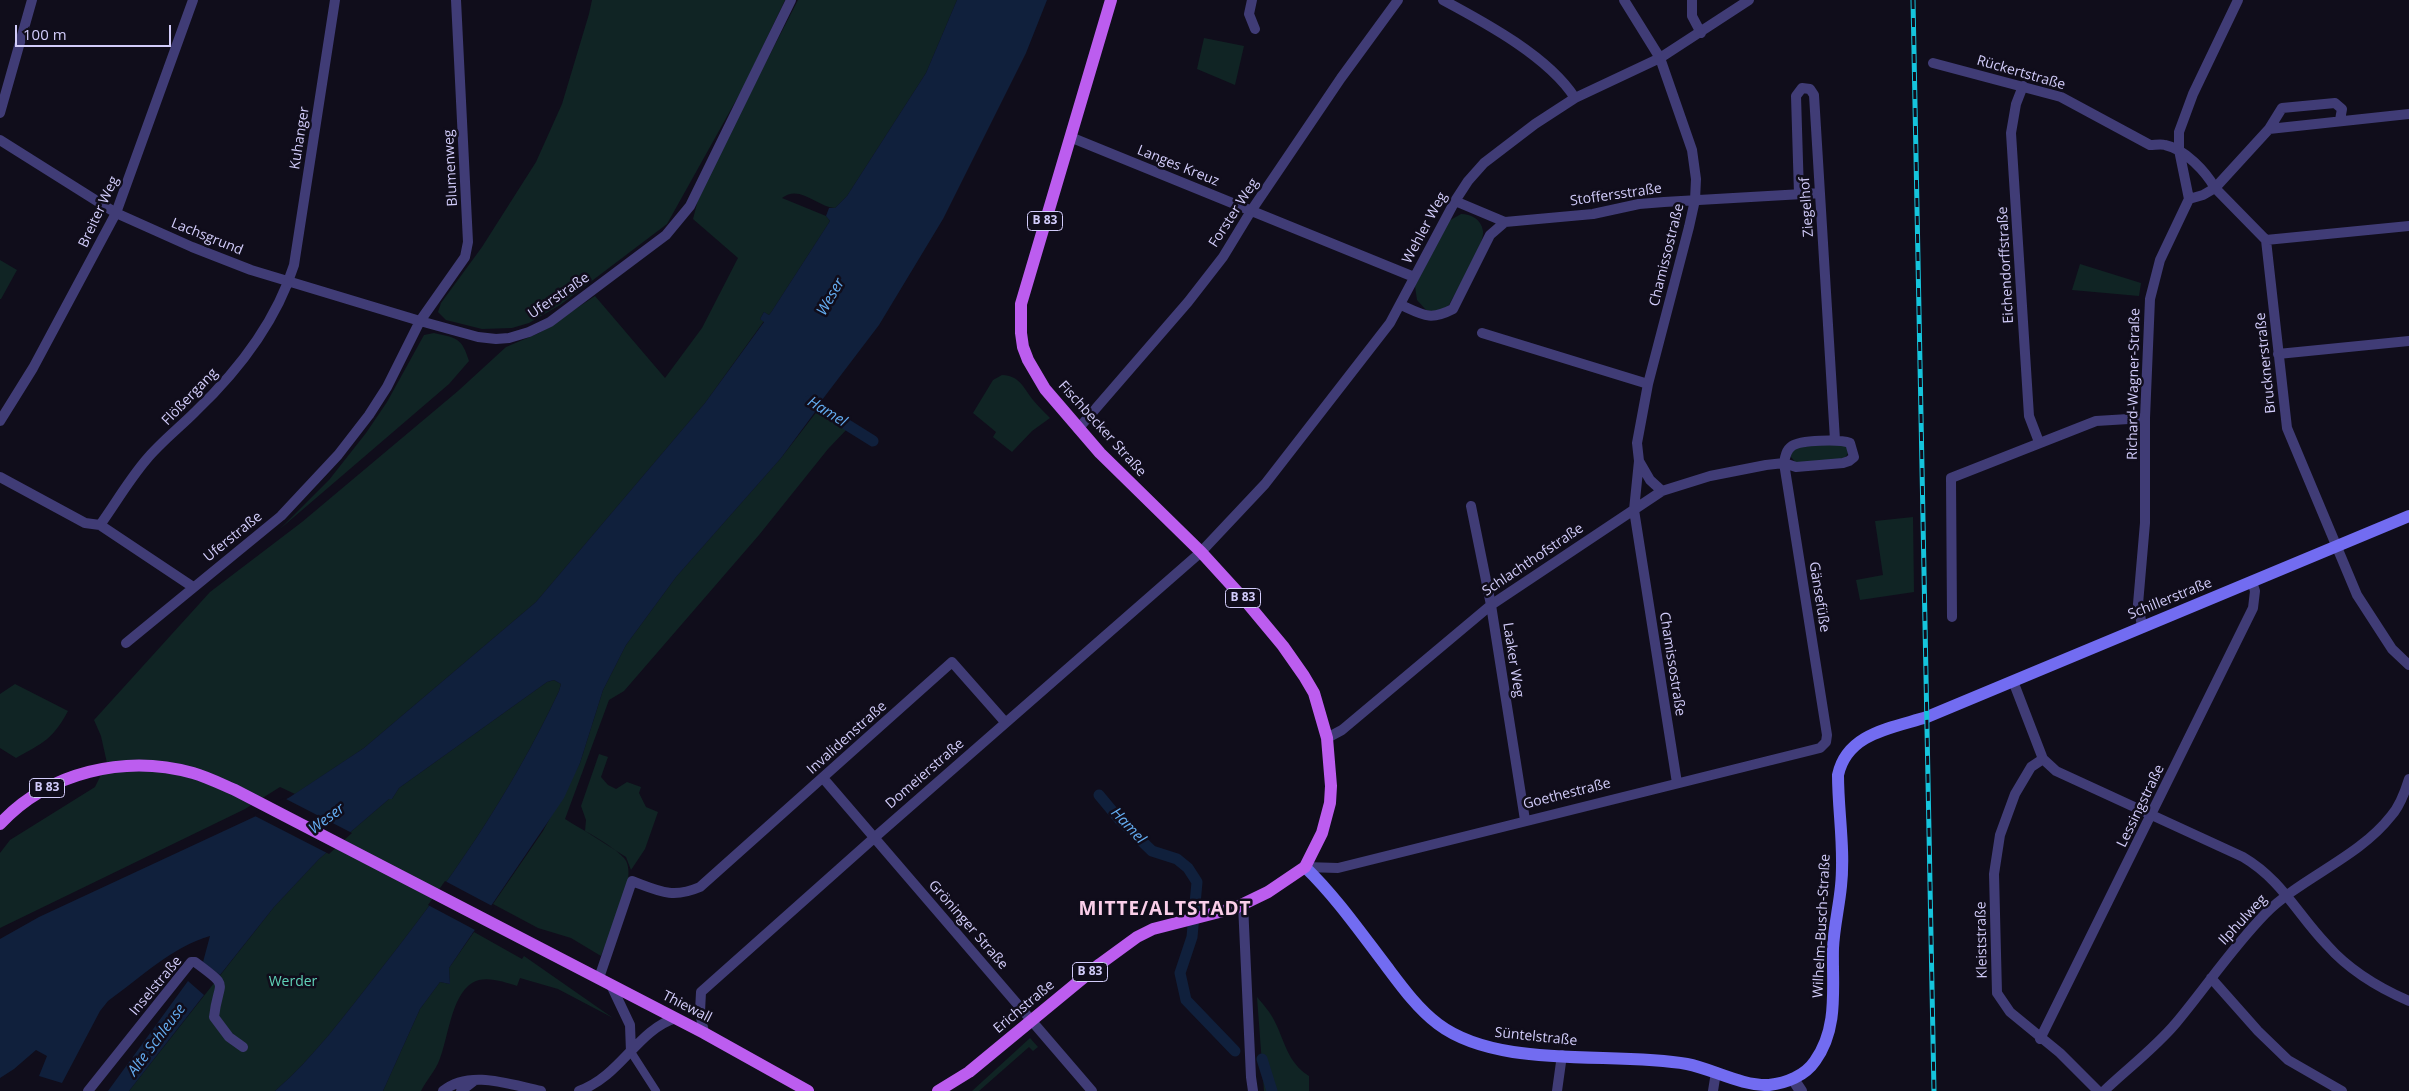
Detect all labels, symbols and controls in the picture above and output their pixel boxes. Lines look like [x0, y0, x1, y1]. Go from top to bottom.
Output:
scale bar [18, 15, 174, 47]
text: 100 m [23, 24, 67, 44]
street label: Rückertstraße [1975, 52, 2067, 94]
street label: Kuhanger [287, 105, 313, 171]
street label: Blumenweg [441, 129, 461, 207]
street label: Langes Kreuz [1135, 142, 1221, 190]
street label: Breiter Weg [75, 174, 123, 250]
street label: Forster Weg [1206, 175, 1262, 251]
street label: Ziegelhof [1797, 176, 1817, 238]
street label: Stoffersstraße [1569, 180, 1663, 210]
street label: Wehler Weg [1399, 189, 1451, 267]
street label: Chamissostraße [1646, 202, 1688, 308]
street label: Eichendorffstraße [1995, 206, 2017, 324]
road number: B 83 [1028, 212, 1062, 230]
street label: Lachsgrund [169, 215, 245, 259]
street label: Uferstraße [525, 269, 593, 323]
water label: Weser [813, 275, 849, 319]
street label: Richard-Wagner-Straße [2124, 308, 2144, 460]
street label: Brucknerstraße [2252, 312, 2280, 414]
street label: Flößergang [159, 365, 221, 429]
street label: Fischbecker Straße [1055, 378, 1149, 480]
water label: Hamel [804, 393, 850, 431]
street label: Uferstraße [200, 508, 266, 566]
street label: Schlachthofstraße [1479, 520, 1587, 600]
street label: Gänsefüße [1805, 561, 1833, 633]
street label: Schillerstraße [2126, 575, 2214, 623]
road number: B 83 [1226, 588, 1260, 608]
street label: Chamissostraße [1655, 611, 1689, 717]
street label: Laaker Weg [1499, 621, 1527, 699]
street label: Invalidenstraße [804, 698, 890, 778]
street label: Domeierstraße [882, 735, 968, 813]
street label: Lessingstraße [2114, 762, 2168, 850]
street label: Goethestraße [1521, 775, 1613, 813]
road number: B 83 [30, 778, 64, 798]
water label: Weser [306, 800, 348, 838]
water label: Hamel [1107, 804, 1149, 848]
street label: Wilhelm-Busch-Straße [1810, 854, 1834, 998]
street label: Gröninger Straße [925, 877, 1011, 973]
street label: Ilphulweg [2215, 891, 2271, 949]
district label: MITTE/ALTSTADT [1077, 899, 1253, 921]
street label: Kleiststraße [1973, 901, 1991, 979]
street label: Inselstraße [126, 953, 186, 1019]
road number: B 83 [1072, 962, 1108, 982]
park label: Werder [269, 974, 317, 990]
street label: Erichstraße [990, 977, 1058, 1037]
street label: Thiewall [659, 987, 715, 1027]
water label: Alte Schleuse [124, 1001, 190, 1079]
street label: Süntelstraße [1494, 1024, 1578, 1050]

